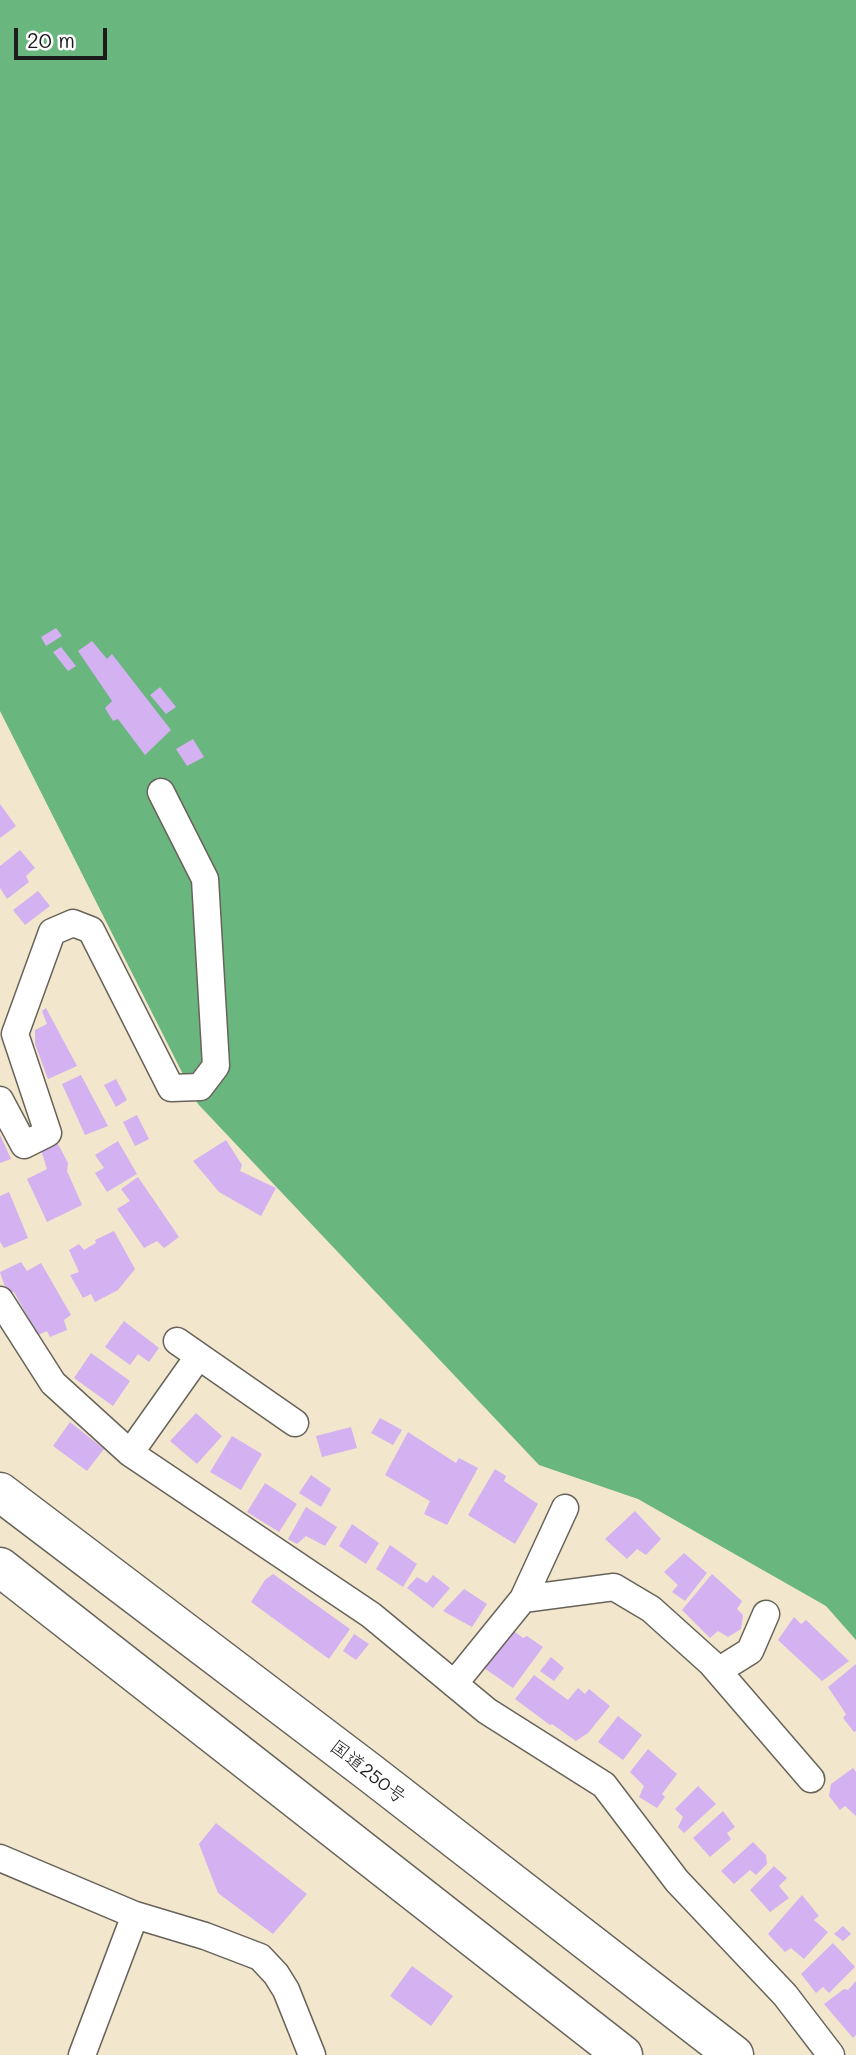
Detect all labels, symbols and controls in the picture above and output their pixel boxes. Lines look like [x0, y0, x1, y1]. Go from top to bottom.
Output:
scale bar [18, 14, 110, 58]
text: 20 m [27, 26, 75, 53]
street label: 国道250号 [325, 1735, 411, 1809]

